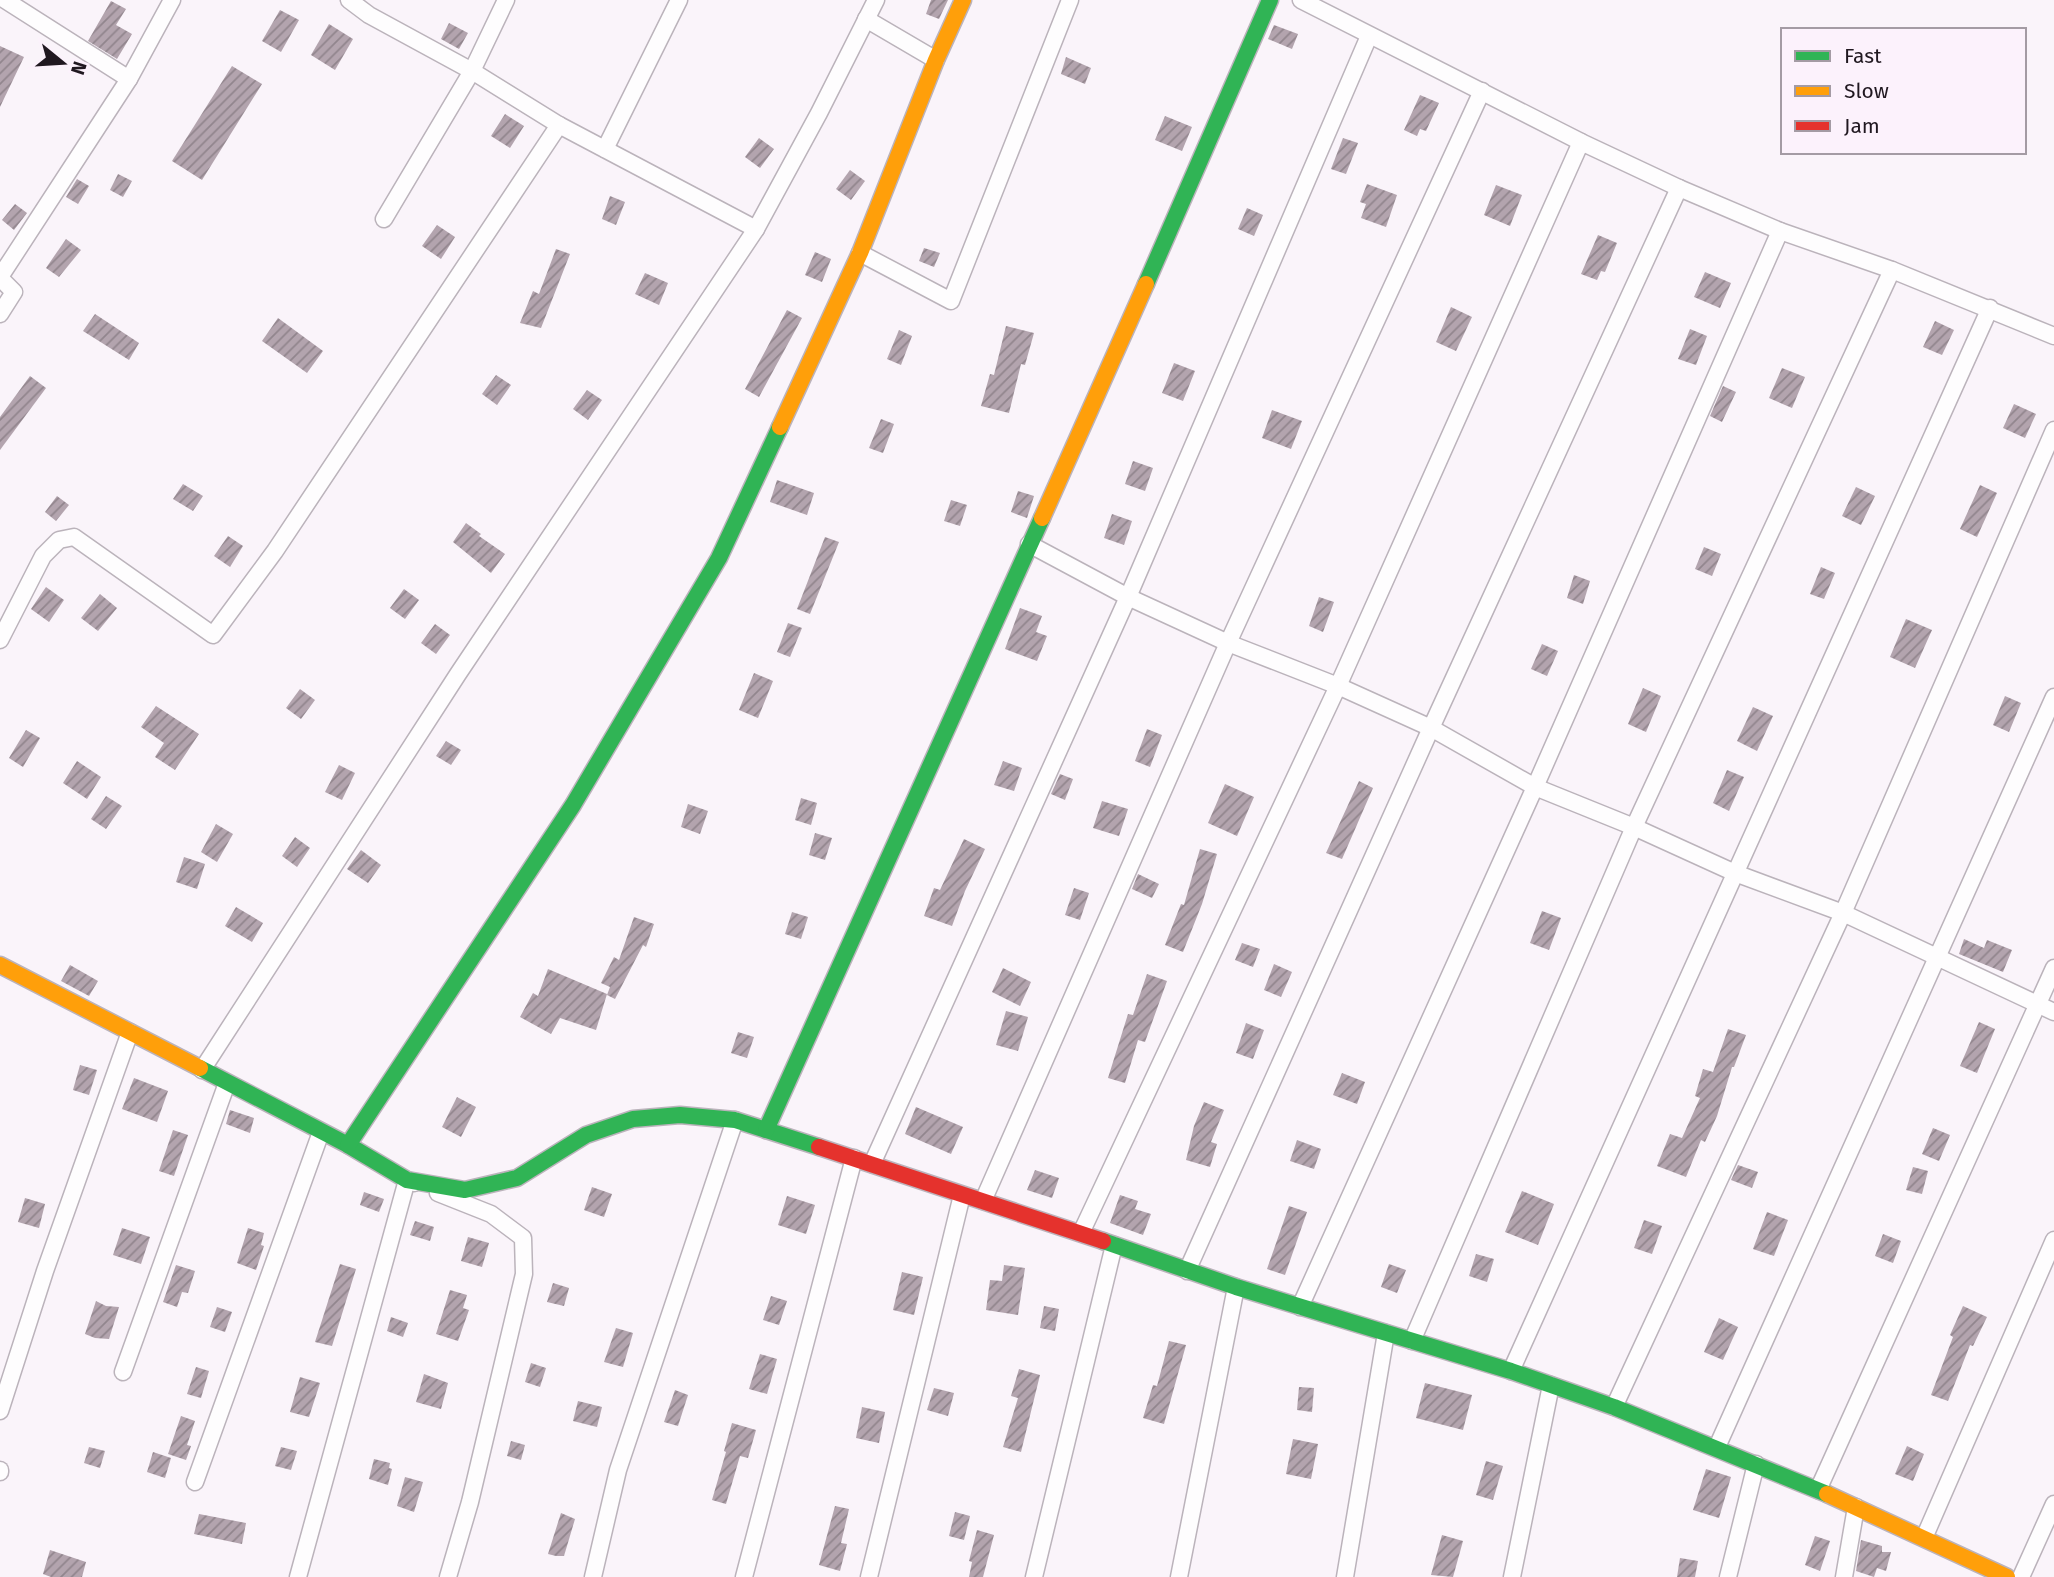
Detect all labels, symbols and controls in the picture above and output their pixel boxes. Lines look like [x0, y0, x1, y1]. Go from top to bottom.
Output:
north arrow [28, 28, 98, 98]
legend [1781, 28, 2026, 154]
text: Fast [1844, 43, 1882, 69]
text: N [66, 59, 92, 78]
text: Slow [1844, 78, 1889, 104]
text: Jam [1844, 113, 1880, 139]

